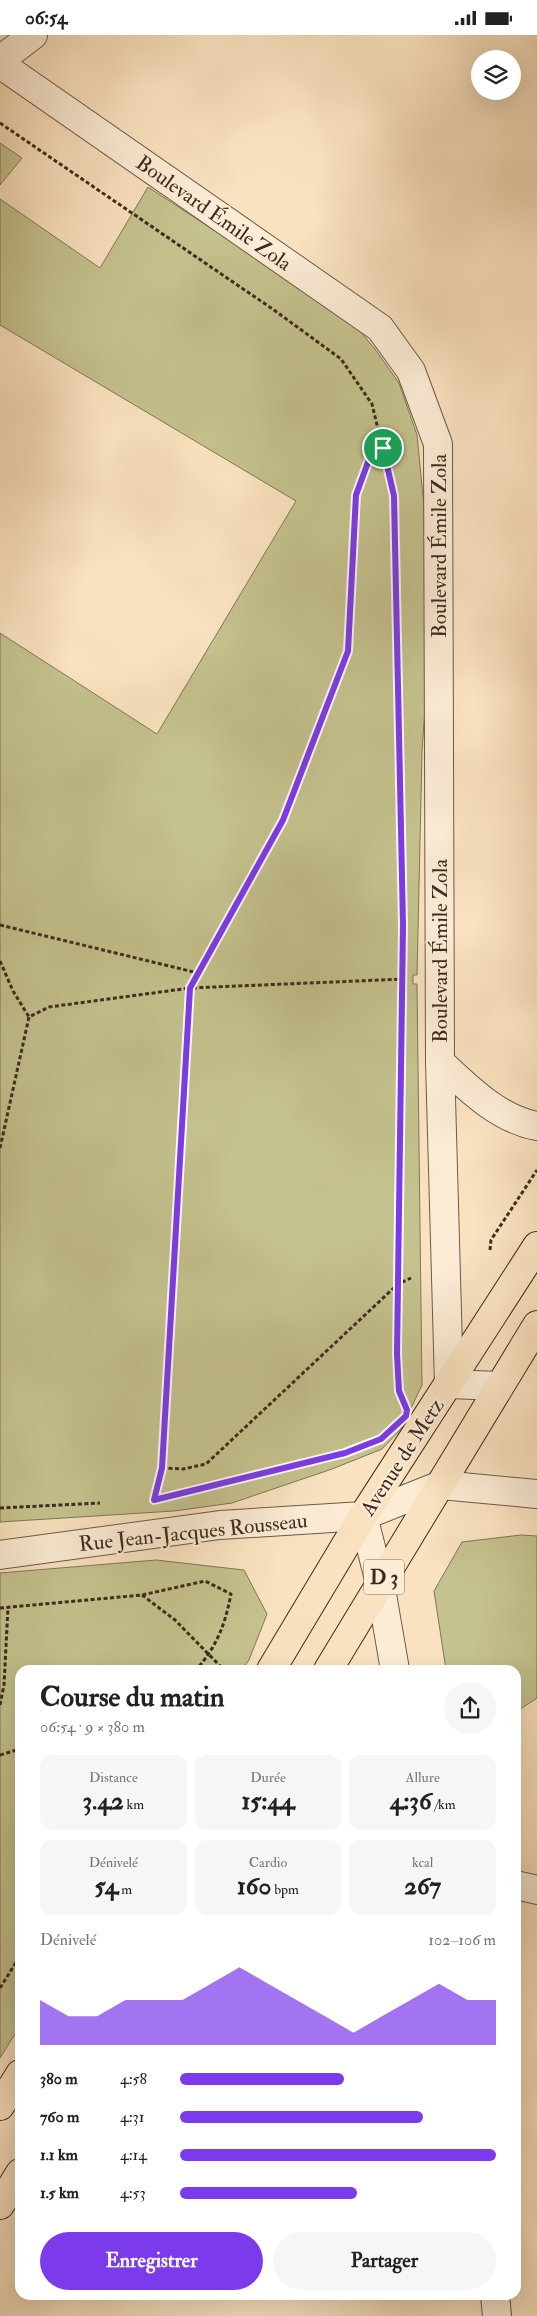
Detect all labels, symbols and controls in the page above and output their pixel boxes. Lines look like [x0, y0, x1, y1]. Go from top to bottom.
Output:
text: 06:54 [25, 6, 67, 30]
map controls [471, 50, 521, 100]
button: layers [471, 50, 521, 100]
street label: Boulevard Émile Zola [131, 150, 297, 277]
pin [362, 427, 404, 469]
icon: arrive [369, 434, 397, 462]
street label: Boulevard Émile Zola [426, 454, 453, 638]
street label: Boulevard Émile Zola [427, 859, 454, 1043]
street label: Avenue de Metz [354, 1394, 450, 1522]
street label: Rue Jean-Jacques Rousseau [77, 1507, 309, 1558]
road number: D 3 [364, 1559, 404, 1595]
text: Course du matin [40, 1680, 224, 1715]
button: share [444, 1682, 496, 1734]
text: 06:54 · 9 × 380 m [40, 1717, 145, 1737]
text: Distance [89, 1769, 138, 1786]
text: Durée [250, 1769, 286, 1786]
text: Allure [406, 1769, 440, 1786]
text: 3.42 [83, 1786, 124, 1817]
text: 15:44 [242, 1786, 294, 1817]
text: 4:36 [390, 1786, 432, 1817]
text: km [124, 1796, 144, 1813]
text: /km [432, 1796, 456, 1813]
text: Dénivelé [89, 1854, 138, 1871]
text: Cardio [249, 1854, 287, 1871]
text: kcal [412, 1854, 433, 1871]
text: 54 [95, 1871, 118, 1902]
text: 160 [237, 1871, 271, 1902]
text: 267 [404, 1871, 441, 1902]
text: m [118, 1881, 132, 1898]
text: bpm [271, 1881, 299, 1898]
text: Dénivelé [40, 1930, 96, 1950]
text: 102–106 m [428, 1930, 496, 1950]
text: 380 m [40, 2069, 78, 2089]
text: 4:58 [120, 2069, 147, 2089]
text: 760 m [40, 2107, 79, 2127]
text: 4:31 [120, 2107, 144, 2127]
text: 1.1 km [40, 2145, 78, 2165]
text: 4:14 [120, 2145, 147, 2165]
text: 1.5 km [40, 2183, 79, 2203]
text: 4:53 [120, 2183, 146, 2203]
button: Enregistrer [40, 2232, 263, 2290]
button: Partager [273, 2232, 496, 2290]

